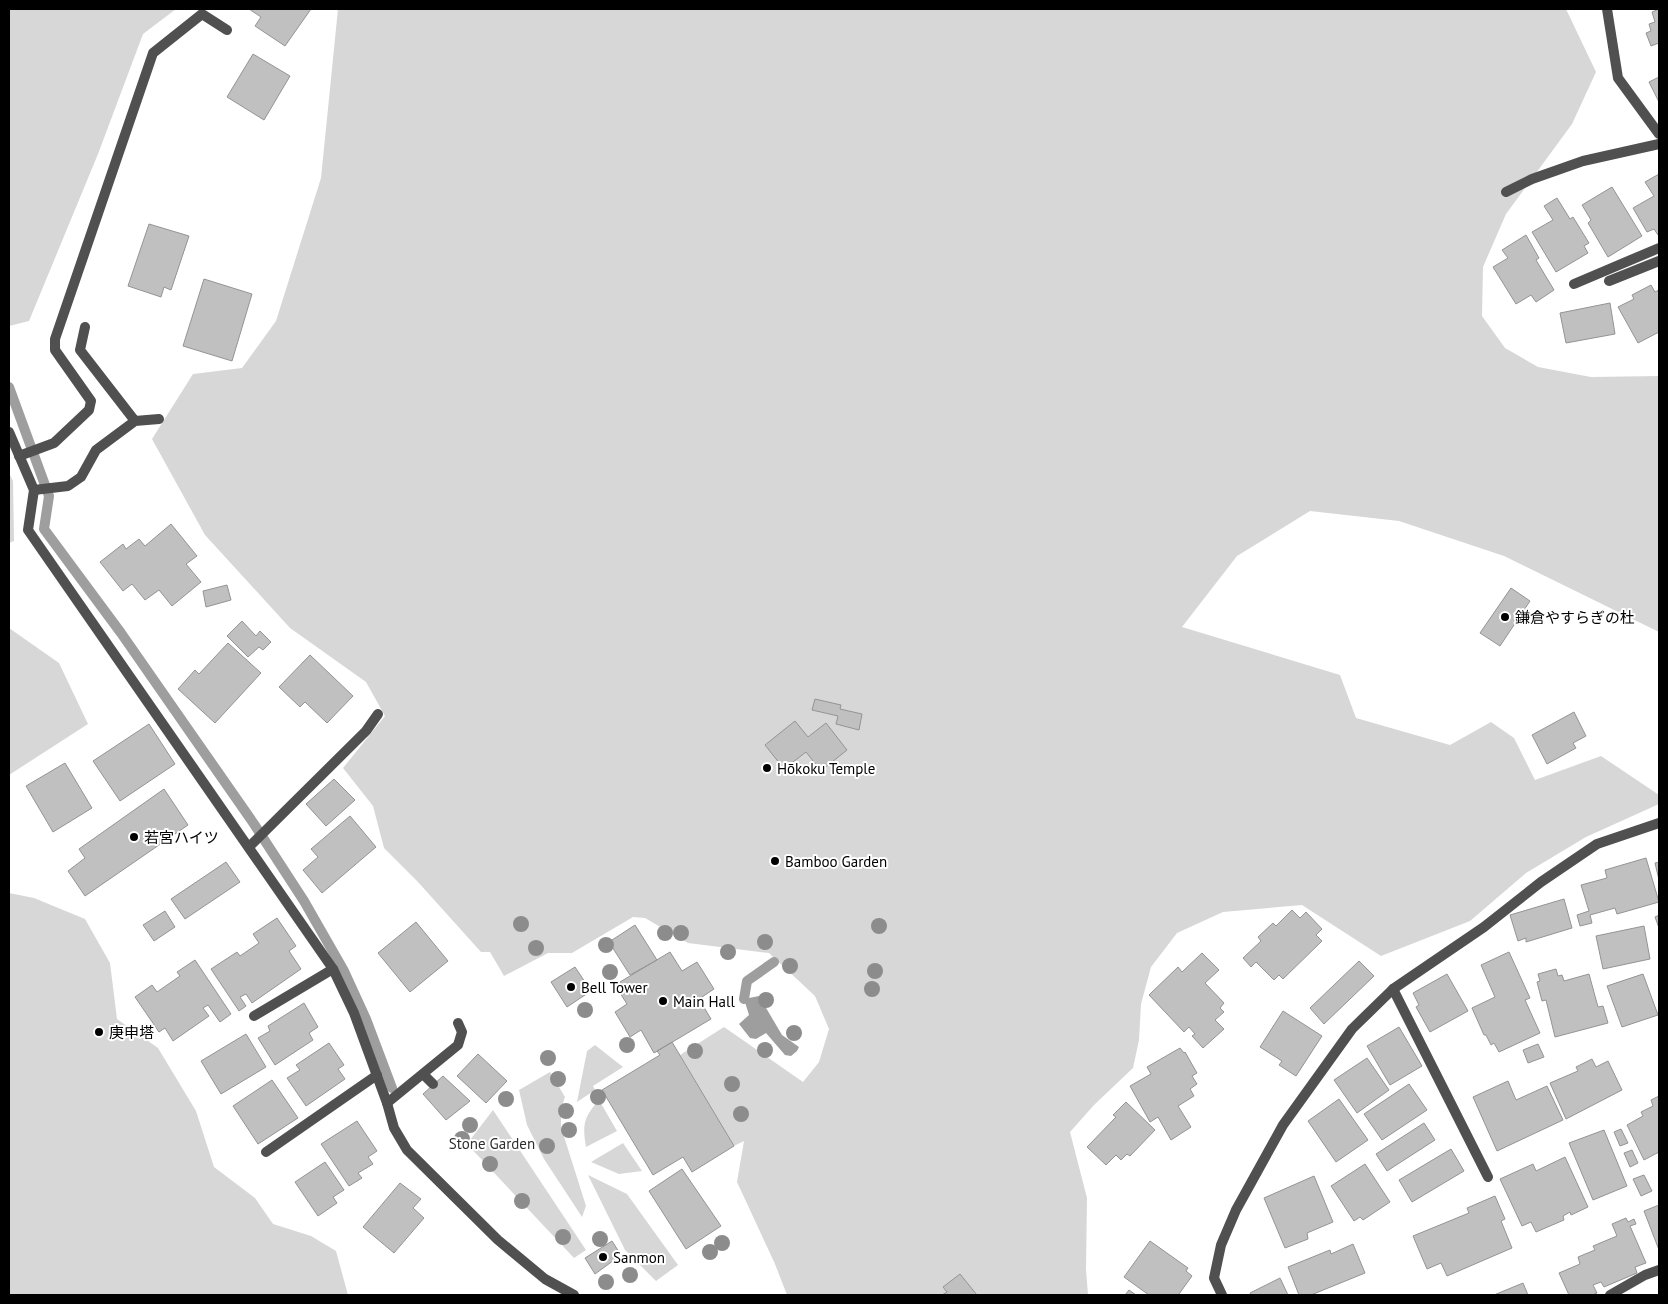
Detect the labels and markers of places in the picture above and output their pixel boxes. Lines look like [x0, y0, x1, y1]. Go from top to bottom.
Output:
place label: 鎌倉やすらぎの杜 [1515, 608, 1635, 627]
marker: 鎌倉やすらぎの杜 [1499, 611, 1511, 623]
place label: Hōkoku Temple [777, 759, 875, 778]
marker: Hōkoku Temple [761, 762, 773, 774]
place label: 若宮ハイツ [144, 828, 219, 847]
marker: 若宮ハイツ [128, 831, 140, 843]
place label: Bamboo Garden [785, 852, 887, 871]
marker: Bamboo Garden [769, 855, 781, 867]
place label: Bell Tower [581, 978, 648, 997]
marker: Bell Tower [565, 981, 577, 993]
place label: Main Hall [673, 992, 735, 1011]
marker: Main Hall [657, 995, 669, 1007]
place label: 庚申塔 [109, 1023, 154, 1042]
marker: 庚申塔 [93, 1026, 105, 1038]
place label: Sanmon [613, 1248, 665, 1267]
marker: Sanmon [597, 1251, 609, 1263]

